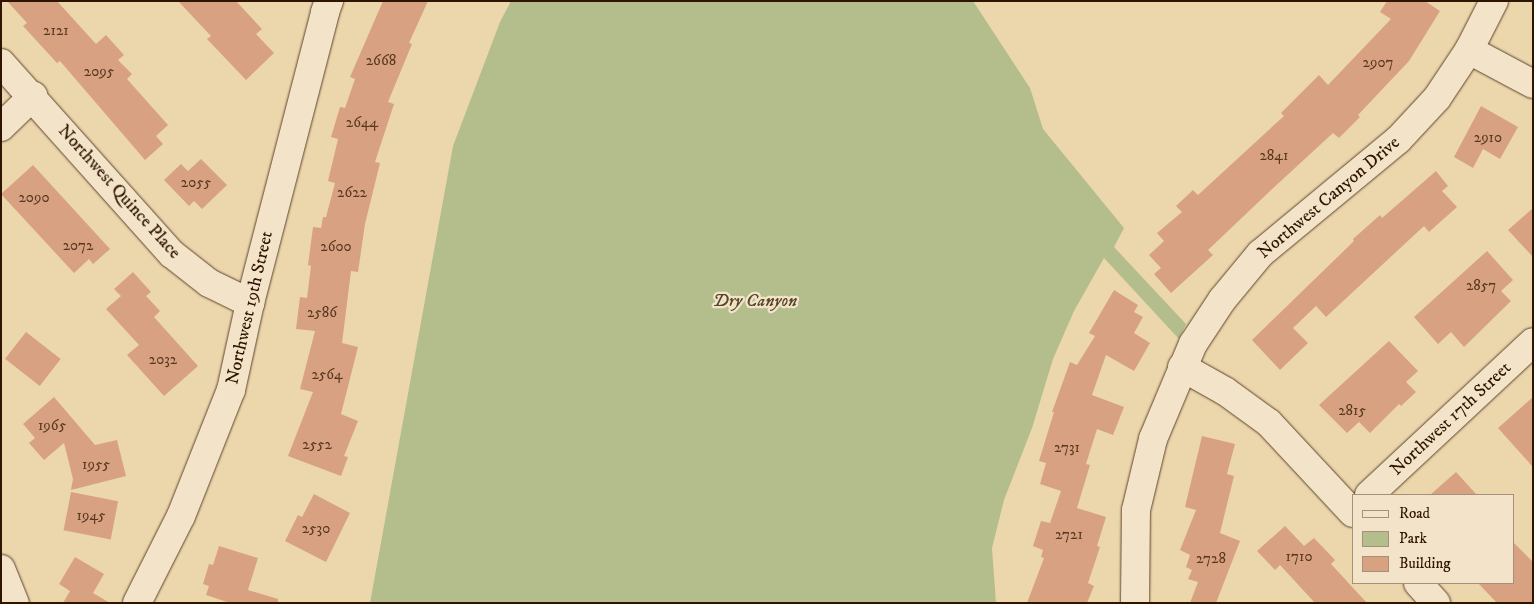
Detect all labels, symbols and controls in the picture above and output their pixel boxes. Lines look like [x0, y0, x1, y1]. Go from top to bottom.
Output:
house number: 2121 [43, 22, 69, 40]
house number: 2668 [366, 52, 396, 70]
house number: 2907 [1363, 54, 1393, 72]
house number: 2095 [84, 63, 114, 81]
house number: 2644 [346, 114, 378, 132]
street label: Northwest Quince Place [53, 120, 185, 264]
house number: 2910 [1474, 129, 1502, 147]
street label: Northwest Canyon Drive [1254, 132, 1404, 264]
house number: 2841 [1259, 147, 1289, 165]
house number: 2055 [181, 174, 211, 192]
house number: 2622 [337, 184, 367, 202]
house number: 2090 [19, 189, 49, 207]
street label: Northwest 19th Street [222, 229, 278, 387]
house number: 2072 [63, 237, 93, 255]
house number: 2600 [320, 238, 352, 256]
house number: 2857 [1466, 277, 1496, 295]
park label: Dry Canyon [713, 290, 797, 312]
house number: 2586 [307, 304, 337, 322]
house number: 2032 [149, 351, 177, 369]
street label: Northwest 17th Street [1386, 357, 1516, 481]
house number: 2564 [311, 366, 343, 384]
house number: 2815 [1338, 402, 1366, 420]
house number: 1965 [38, 417, 66, 435]
house number: 2552 [302, 436, 332, 454]
house number: 2731 [1054, 439, 1080, 457]
house number: 1955 [82, 456, 110, 474]
legend [1352, 494, 1514, 584]
text: Road [1399, 504, 1430, 523]
house number: 1945 [77, 507, 105, 525]
house number: 2530 [302, 520, 330, 538]
house number: 2721 [1055, 526, 1083, 544]
text: Park [1399, 529, 1427, 548]
house number: 1710 [1286, 548, 1312, 566]
house number: 2728 [1196, 550, 1226, 568]
text: Building [1399, 554, 1451, 573]

